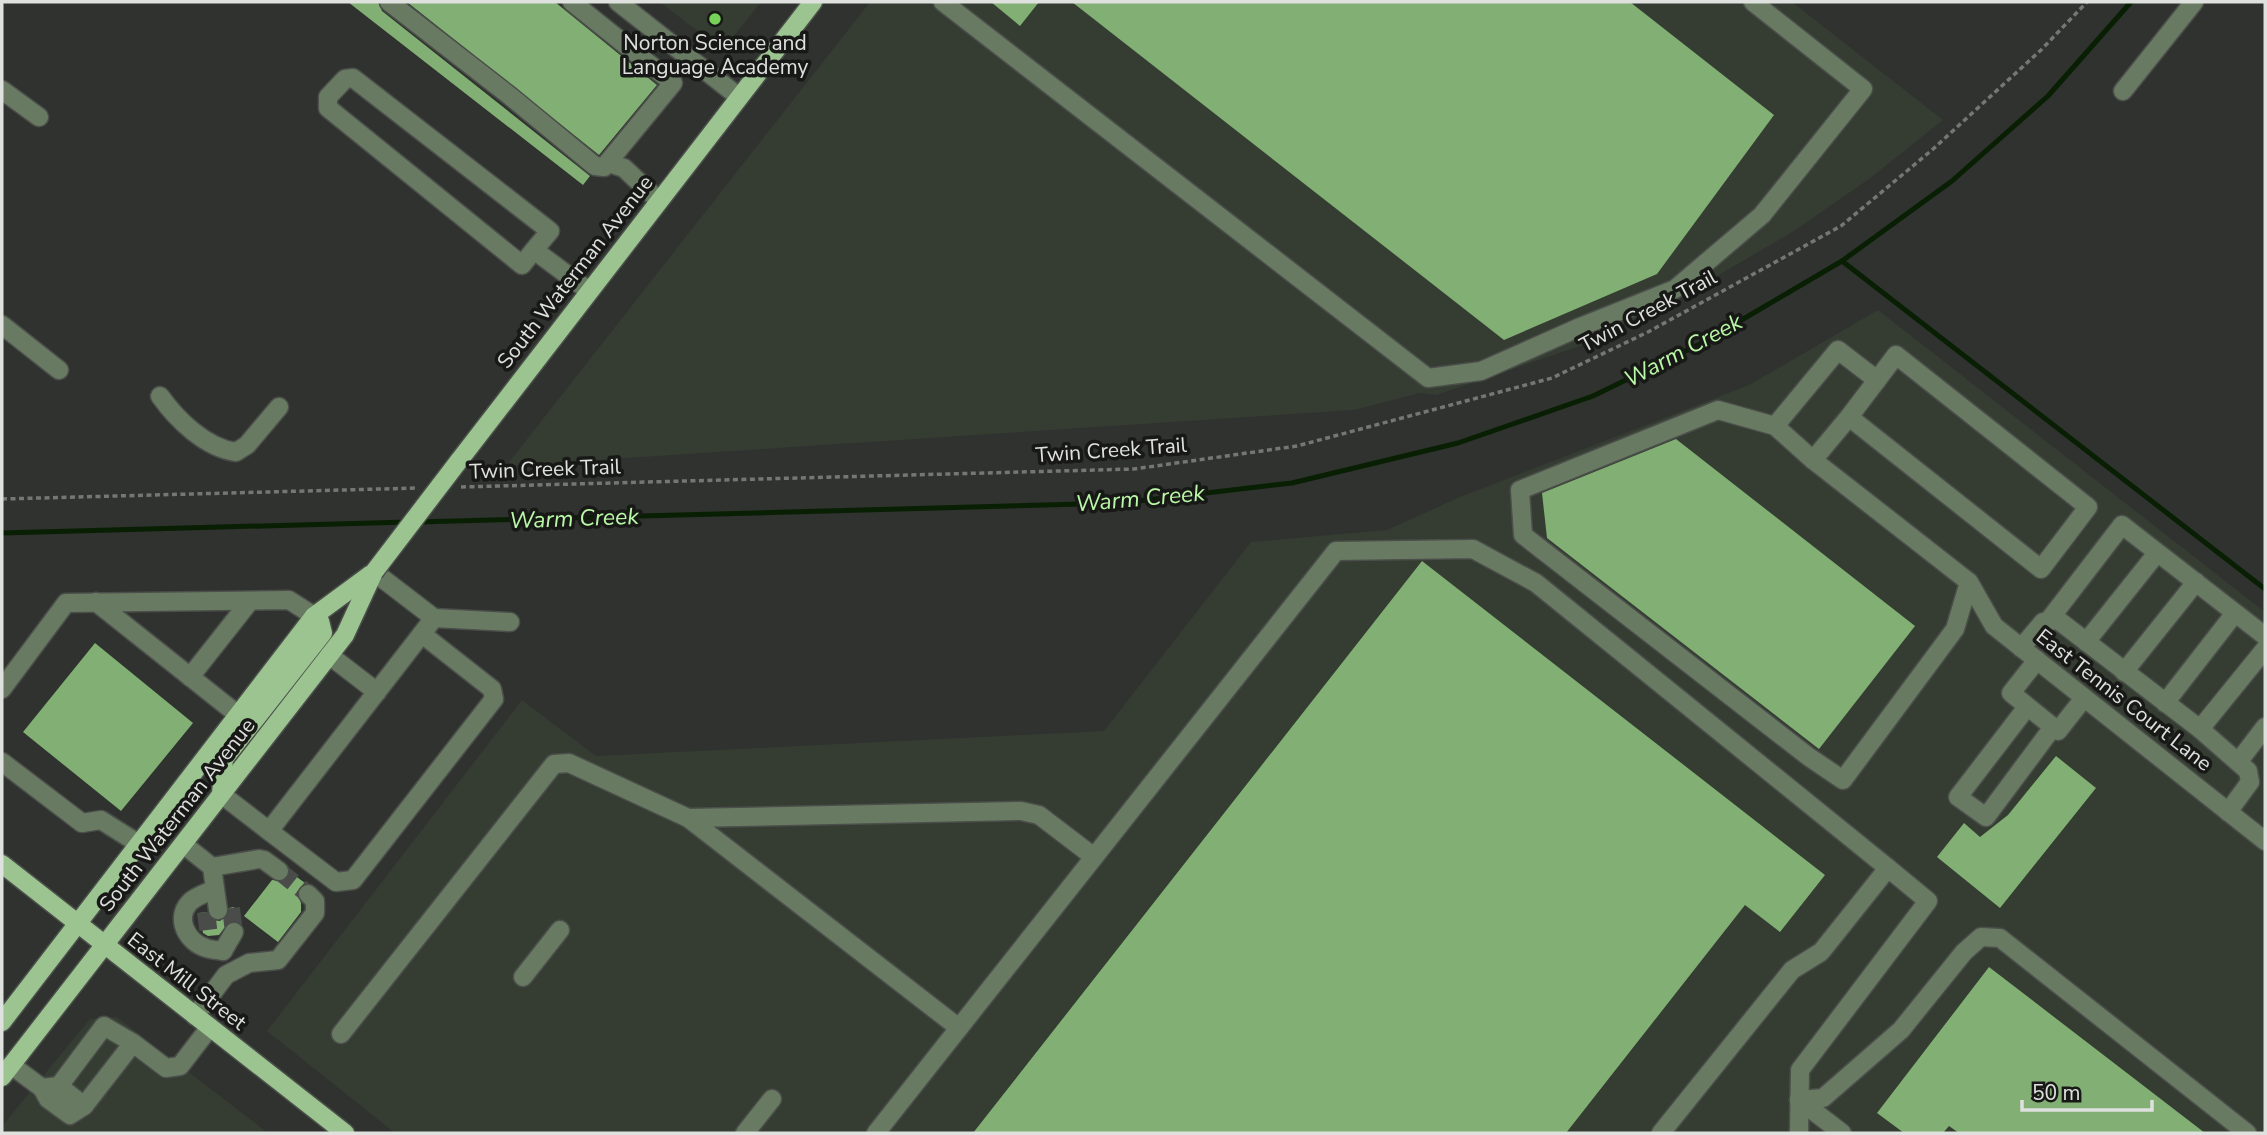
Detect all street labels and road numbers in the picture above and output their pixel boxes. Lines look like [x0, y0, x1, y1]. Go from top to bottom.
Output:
street label: South Waterman Avenue [491, 170, 659, 374]
street label: Twin Creek Trail [1575, 263, 1722, 359]
street label: Twin Creek Trail [1034, 431, 1188, 469]
street label: Twin Creek Trail [469, 452, 622, 486]
street label: East Tennis Court Lane [2030, 623, 2218, 777]
street label: South Waterman Avenue [93, 713, 261, 917]
street label: East Mill Street [122, 926, 253, 1037]

